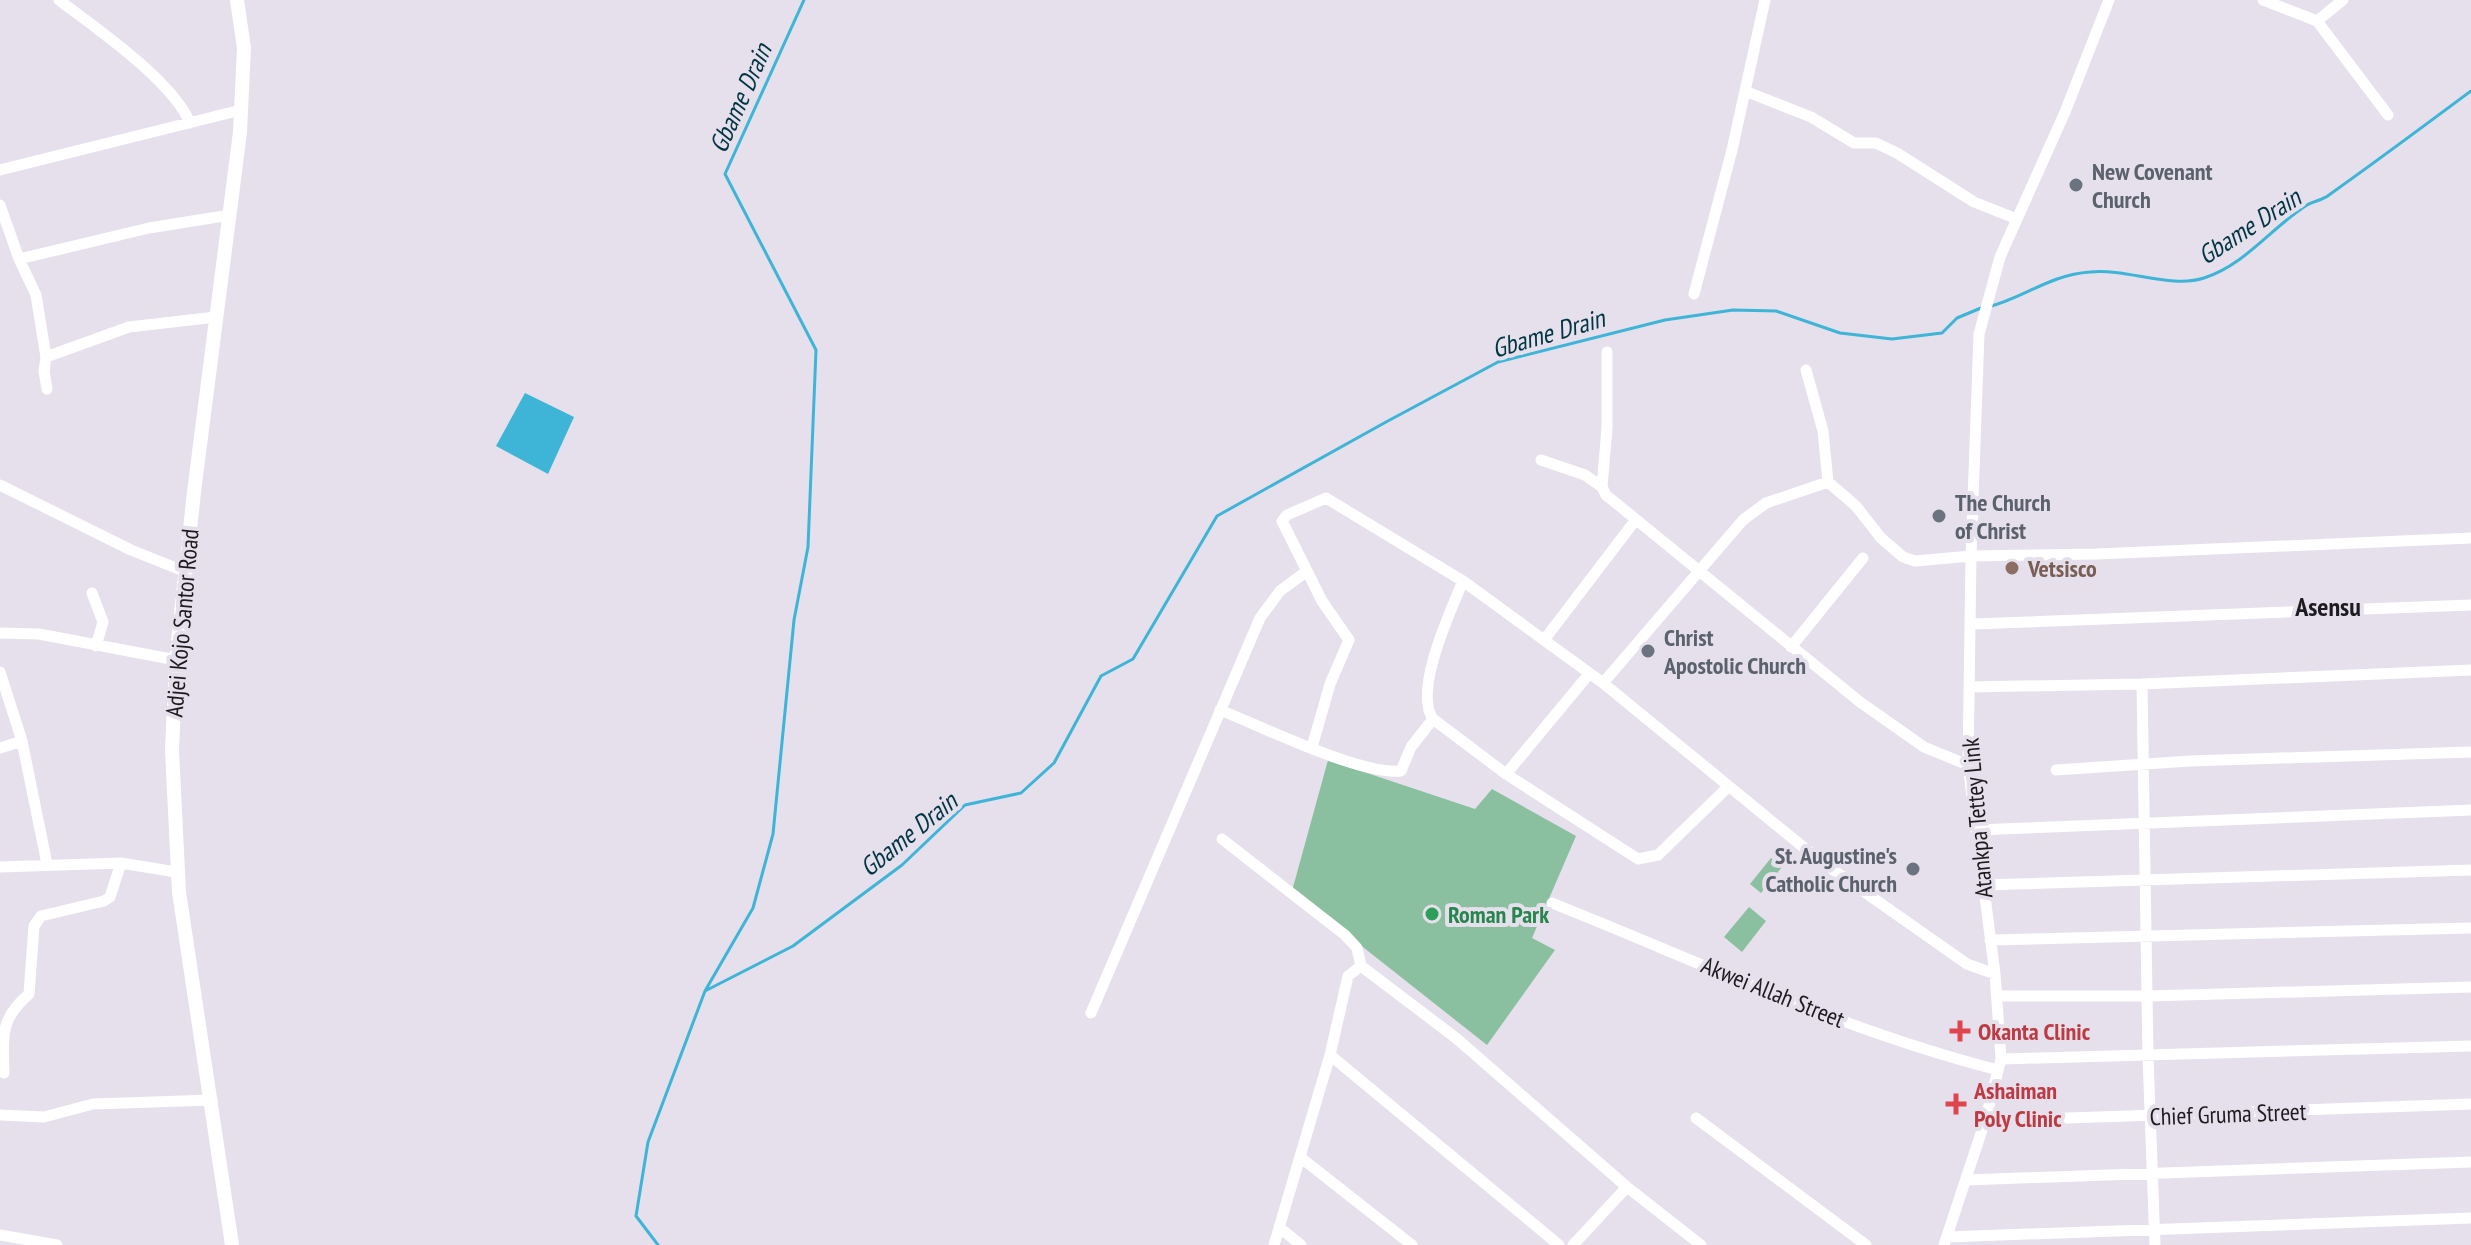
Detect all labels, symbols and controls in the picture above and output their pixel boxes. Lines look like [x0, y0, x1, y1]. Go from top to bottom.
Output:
water label: Gbame Drain [701, 37, 779, 158]
place label: New Covenant Church [2092, 156, 2213, 215]
marker: New Covenant Church [2067, 176, 2085, 194]
water label: Gbame Drain [2191, 180, 2308, 271]
water label: Gbame Drain [1488, 301, 1610, 365]
place label: The Church of Christ [1955, 487, 2051, 546]
marker: The Church of Christ [1930, 507, 1948, 525]
street label: Adjei Kojo Santor Road [158, 528, 206, 718]
place label: Vetsisco [2027, 553, 2097, 584]
marker: Vetsisco [2003, 559, 2021, 577]
district label: Asensu [2294, 590, 2361, 623]
place label: Christ Apostolic Church [1663, 622, 1806, 681]
marker: Christ Apostolic Church [1639, 642, 1657, 660]
street label: Atankpa Tettey Link [1954, 736, 1999, 899]
water label: Gbame Drain [853, 784, 965, 883]
place label: St. Augustine's Catholic Church [1765, 840, 1897, 899]
marker: St. Augustine's Catholic Church [1904, 860, 1922, 878]
place label: Roman Park [1448, 899, 1549, 930]
marker: Roman Park [1423, 905, 1441, 923]
street label: Akwei Allah Street [1697, 949, 1849, 1035]
place label: Okanta Clinic [1978, 1016, 2091, 1047]
marker: Okanta Clinic [1949, 1020, 1971, 1042]
place label: Ashaiman Poly Clinic [1973, 1075, 2062, 1134]
marker: Ashaiman Poly Clinic [1945, 1093, 1967, 1115]
street label: Chief Gruma Street [2149, 1096, 2307, 1132]

